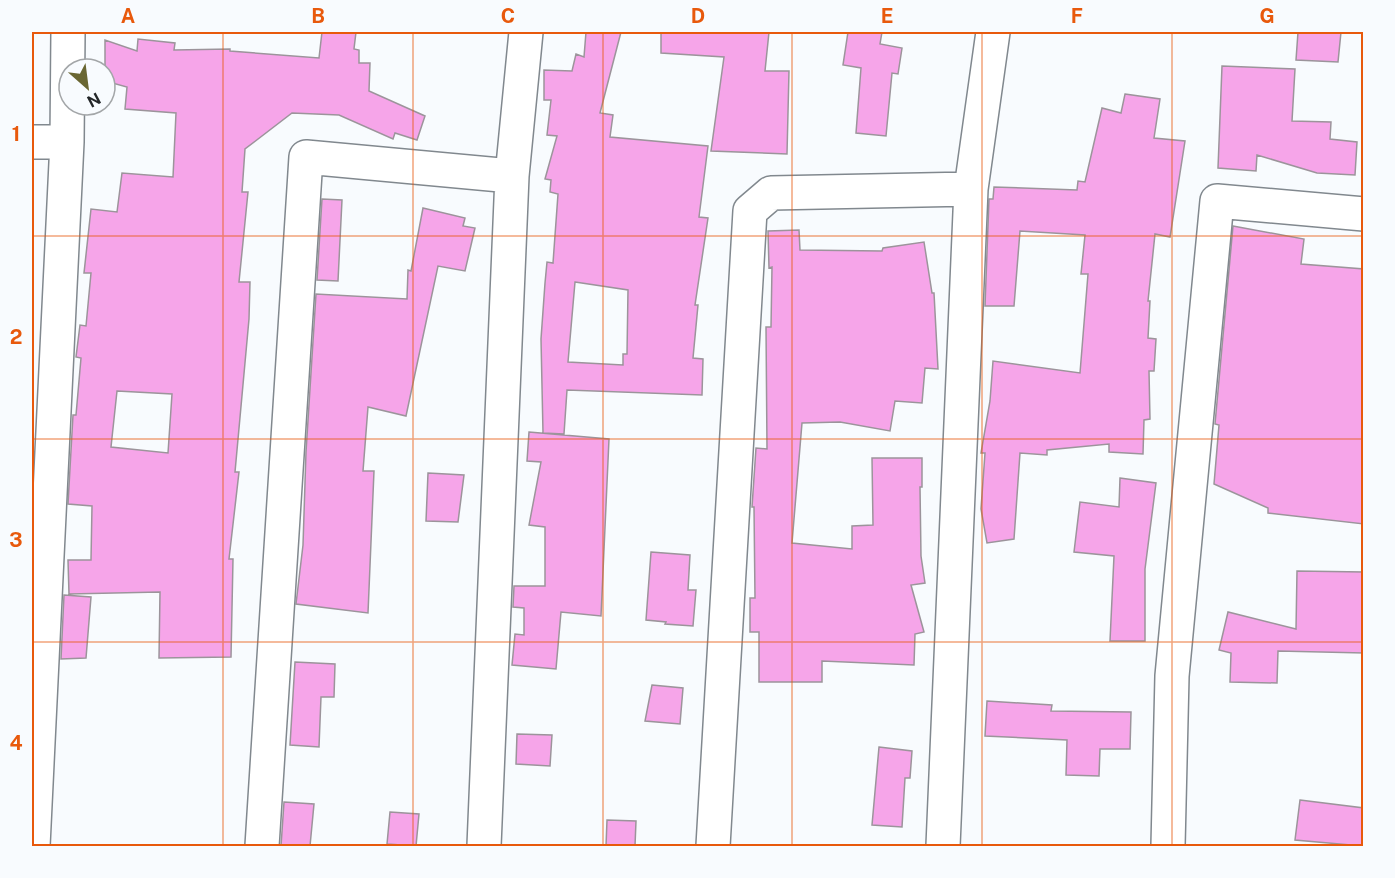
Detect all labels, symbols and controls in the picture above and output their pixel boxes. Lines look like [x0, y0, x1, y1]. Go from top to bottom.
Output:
text: A [121, 4, 135, 28]
text: B [311, 4, 325, 28]
text: C [501, 4, 515, 28]
text: D [691, 4, 705, 28]
text: E [881, 4, 893, 28]
text: F [1071, 4, 1083, 28]
text: G [1259, 4, 1275, 28]
north arrow [57, 57, 117, 117]
text: N [84, 88, 104, 111]
text: 1 [12, 122, 20, 146]
text: 2 [10, 325, 22, 349]
text: 3 [9, 528, 23, 552]
text: 4 [9, 731, 23, 755]

